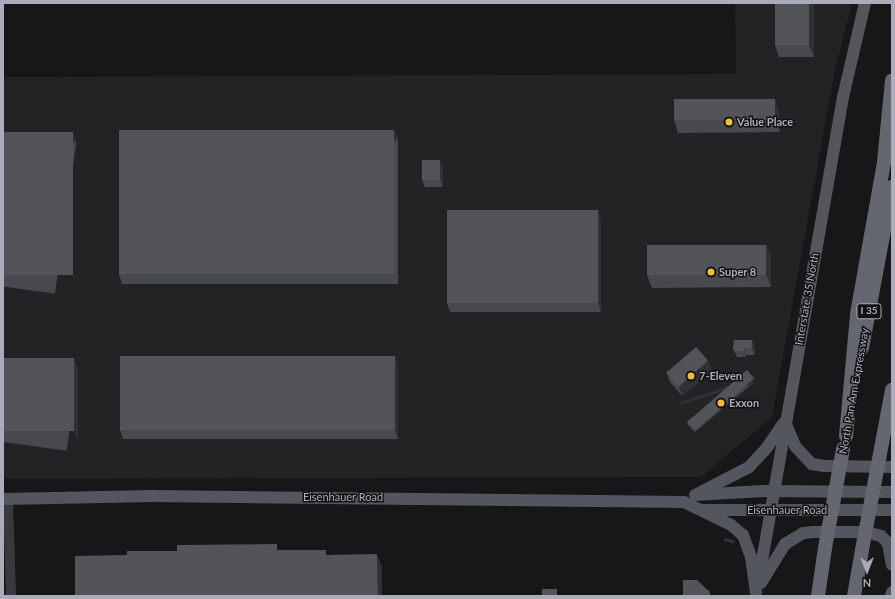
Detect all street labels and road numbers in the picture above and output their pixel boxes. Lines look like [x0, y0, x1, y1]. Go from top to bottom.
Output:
street label: Interstate 35 North [792, 252, 822, 346]
road number: I 35 [856, 303, 882, 319]
street label: North Pan Am Expressway [836, 327, 872, 455]
street label: Eisenhauer Road [303, 490, 383, 504]
street label: Eisenhauer Road [747, 503, 827, 517]

